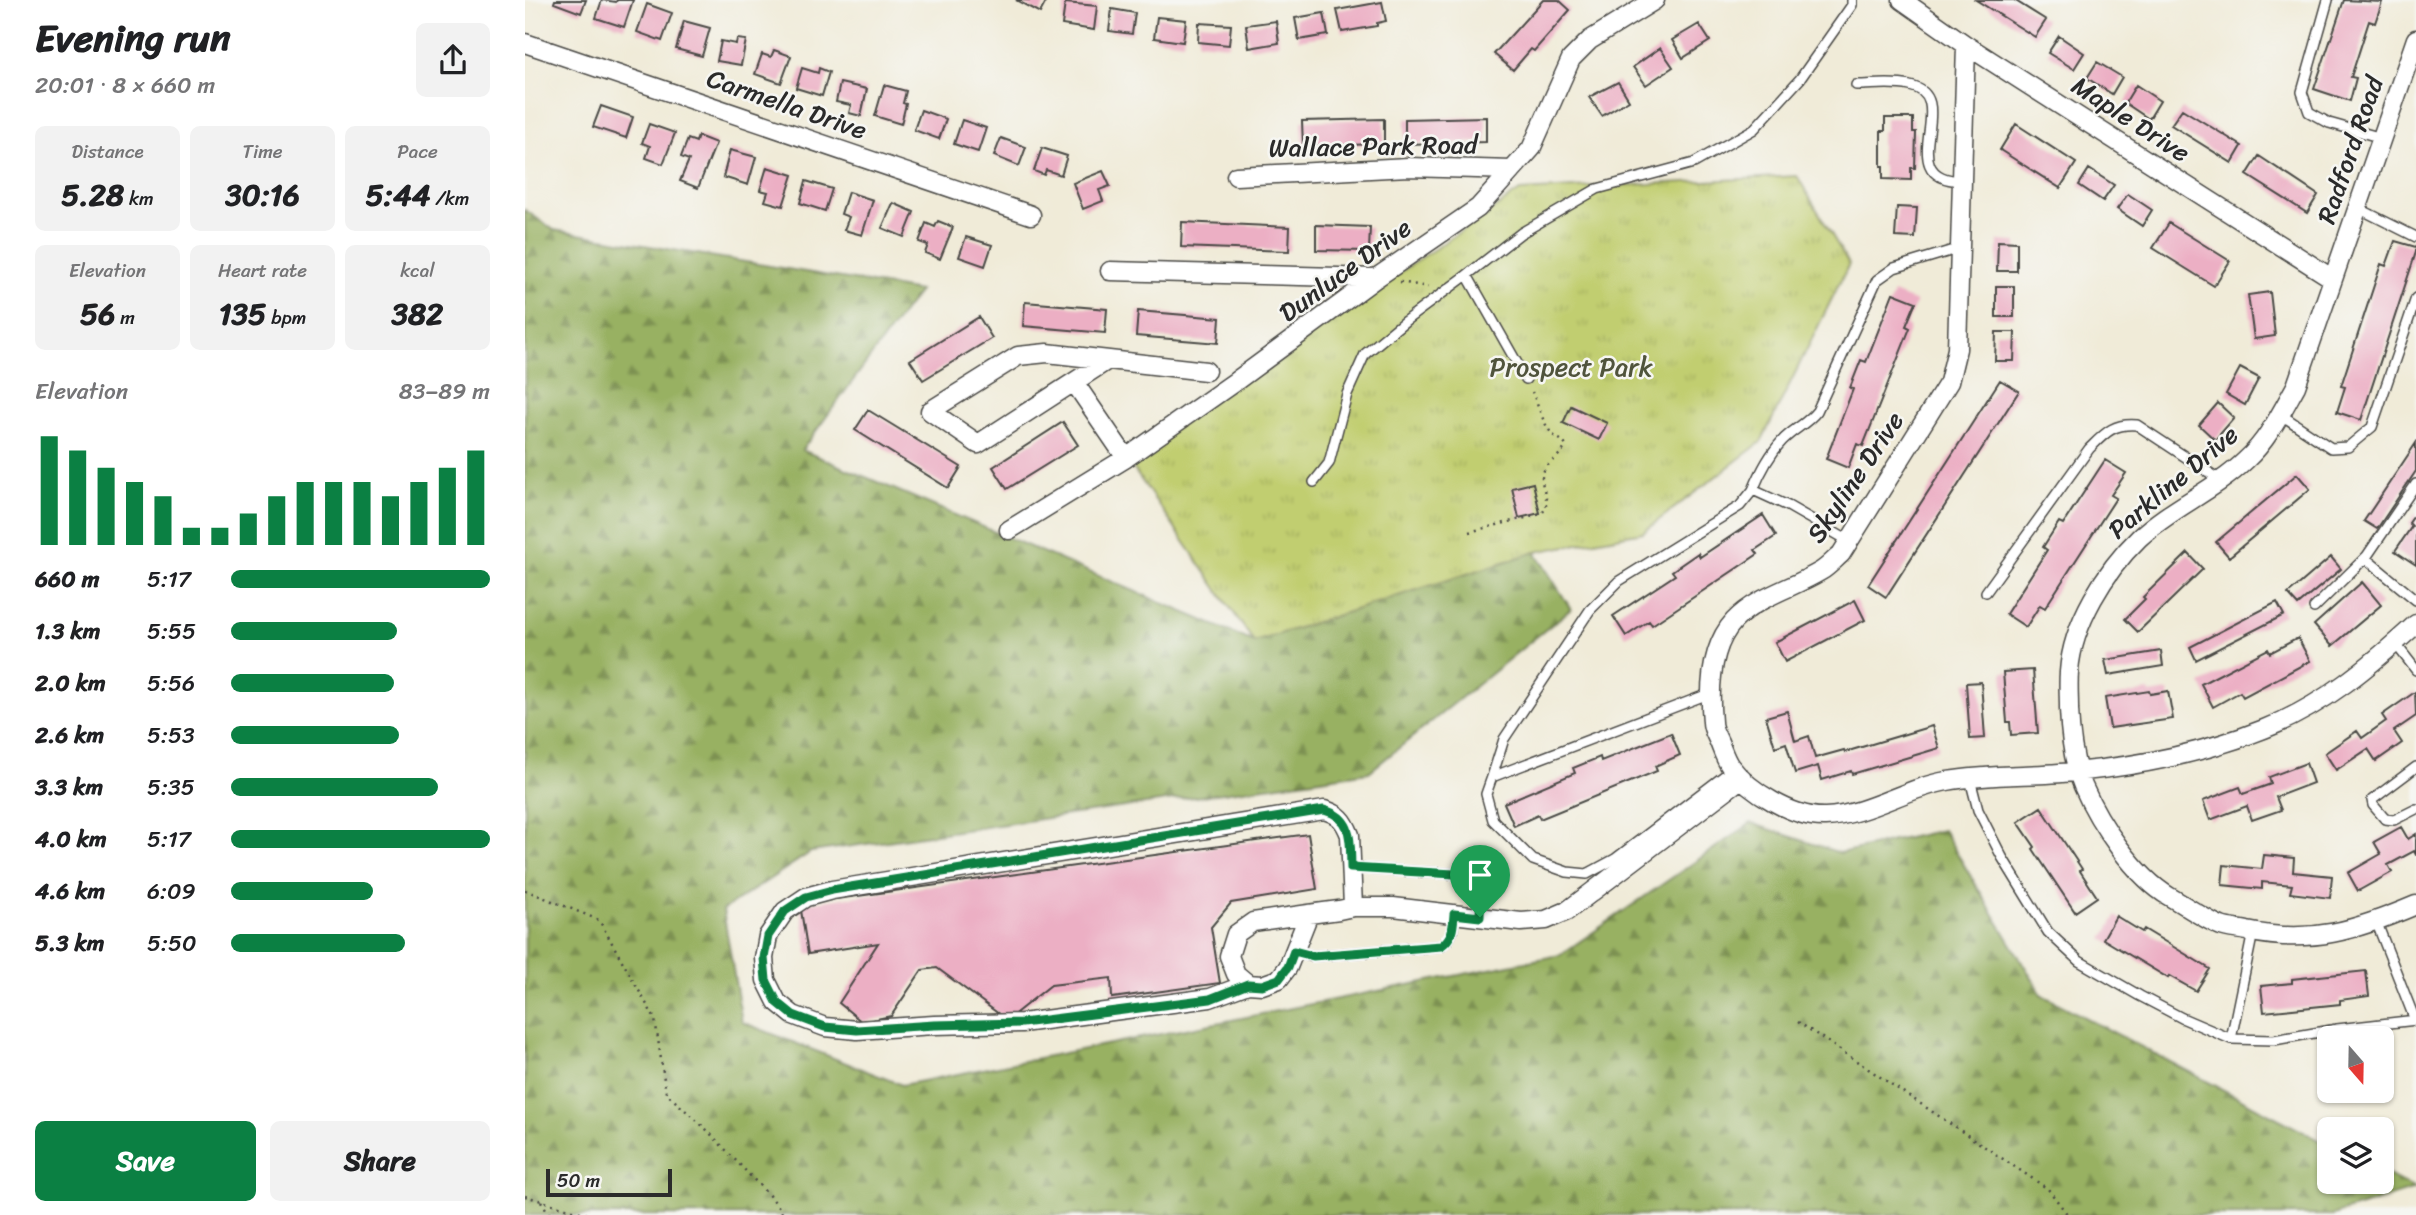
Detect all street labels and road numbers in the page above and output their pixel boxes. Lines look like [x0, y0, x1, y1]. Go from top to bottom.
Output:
street label: Carmella Drive [701, 55, 873, 153]
street label: Maple Drive [2062, 63, 2200, 175]
street label: Radford Road [2303, 68, 2397, 230]
street label: Wallace Park Road [1268, 121, 1480, 171]
street label: Dunluce Drive [1268, 206, 1422, 334]
street label: Skyline Drive [1794, 401, 1916, 553]
street label: Parkline Drive [2097, 413, 2249, 551]

